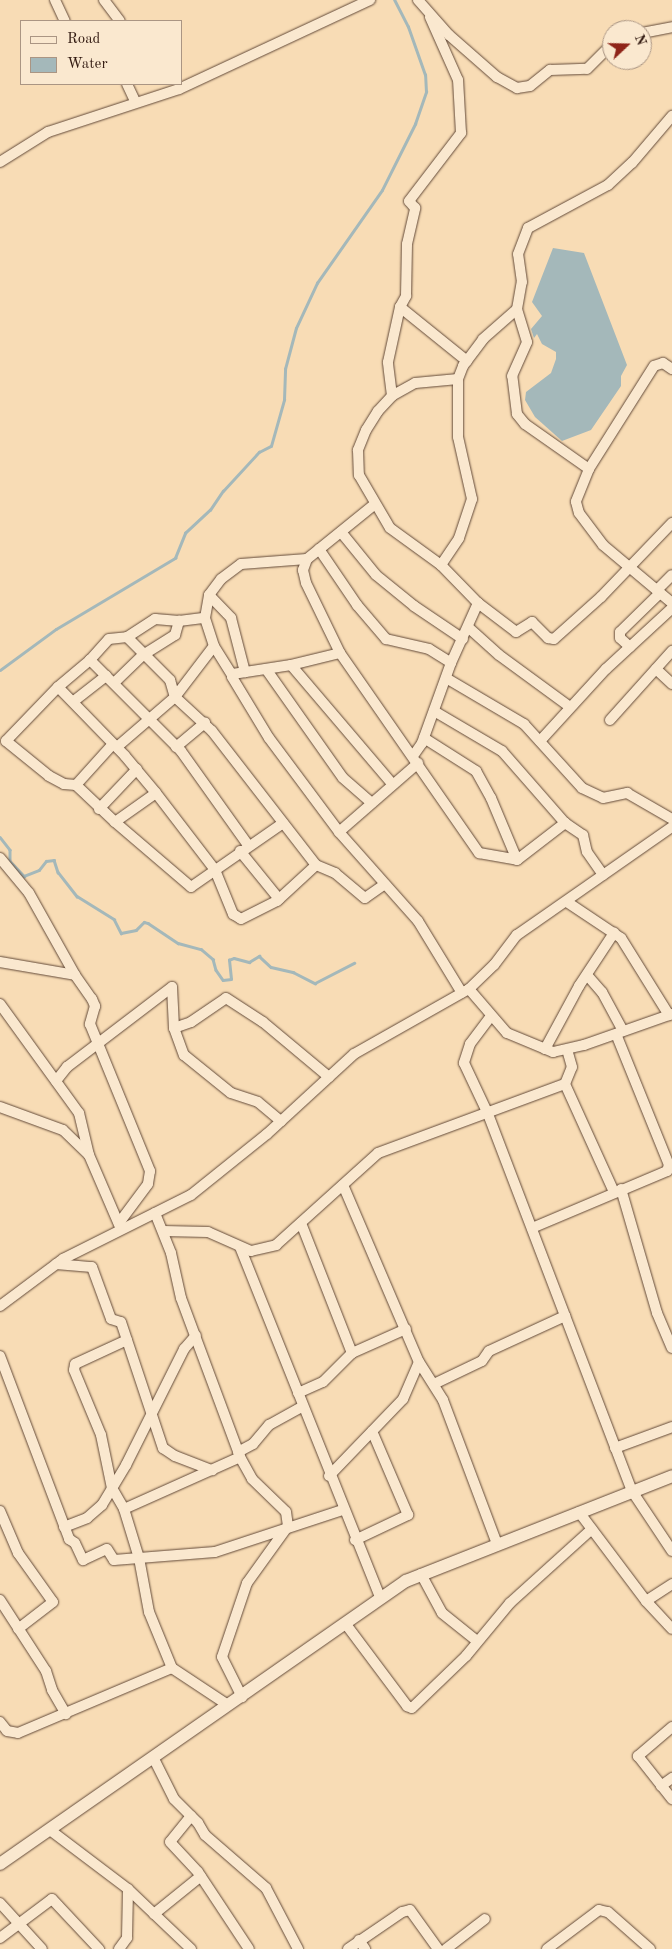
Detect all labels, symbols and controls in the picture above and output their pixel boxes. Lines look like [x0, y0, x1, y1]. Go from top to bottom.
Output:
legend [20, 20, 182, 85]
north arrow [602, 20, 652, 70]
text: Road [67, 32, 100, 47]
text: N [632, 32, 649, 47]
text: Water [67, 57, 108, 72]

